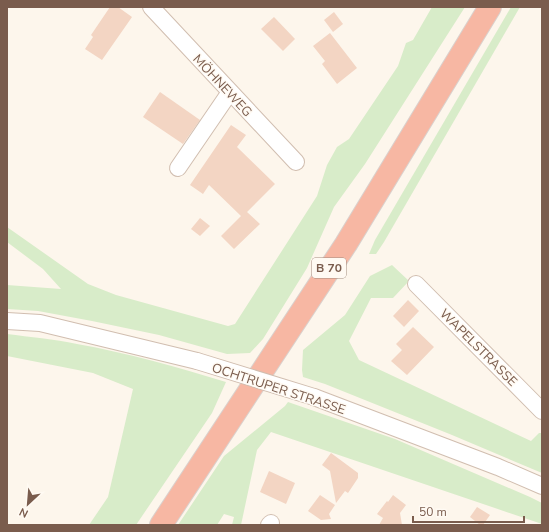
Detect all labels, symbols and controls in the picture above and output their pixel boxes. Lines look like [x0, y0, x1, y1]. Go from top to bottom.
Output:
street label: MÖHNEWEG [189, 50, 257, 121]
road number: B 70 [312, 258, 346, 278]
street label: WAPELSTRASSE [436, 305, 521, 390]
street label: OCHTRUPER STRASSE [210, 359, 348, 419]
north arrow [8, 484, 48, 524]
scale bar [413, 498, 524, 524]
text: N [17, 504, 31, 521]
text: 50 m [419, 504, 447, 520]

